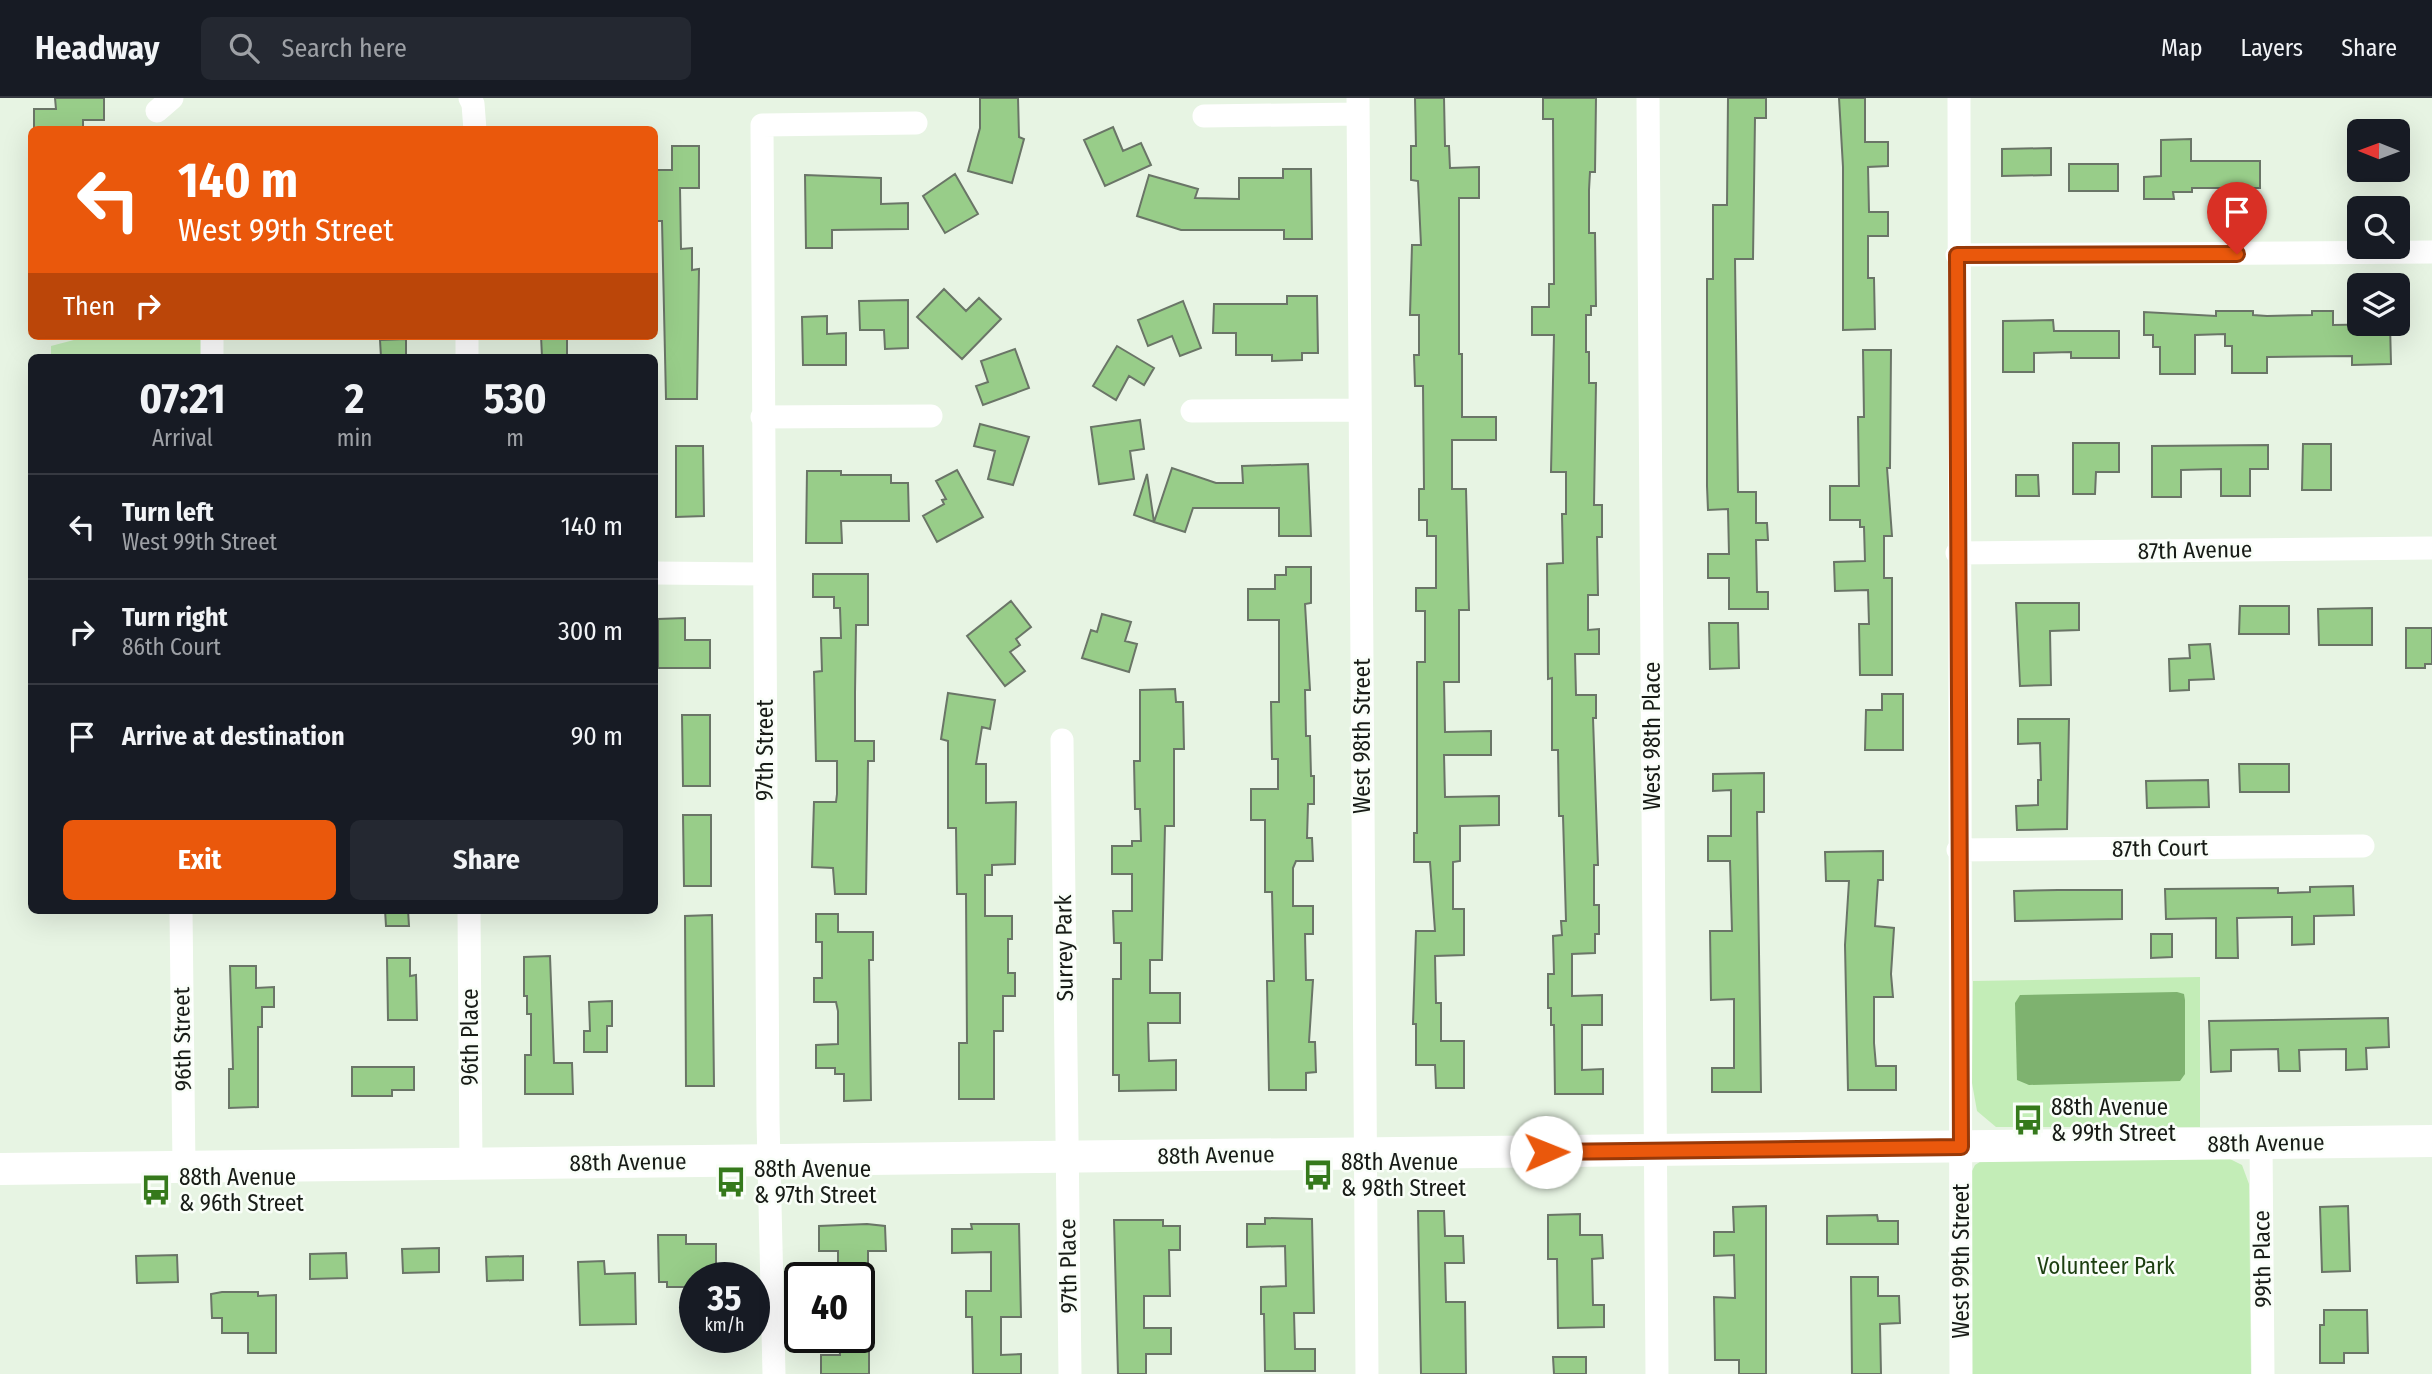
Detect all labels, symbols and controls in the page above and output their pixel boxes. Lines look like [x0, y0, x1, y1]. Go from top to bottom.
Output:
search box [201, 17, 691, 80]
text: Headway [35, 28, 159, 68]
icon: search [225, 29, 263, 67]
text: Search here [281, 33, 407, 64]
text: Map [2161, 34, 2203, 62]
text: Layers [2241, 34, 2303, 62]
text: Share [2341, 34, 2397, 62]
north arrow [2347, 119, 2410, 182]
map controls [2347, 119, 2410, 336]
text: 140 m [178, 151, 298, 210]
icon: left [63, 154, 154, 245]
pin [2207, 182, 2267, 254]
icon: arrive [2218, 193, 2256, 231]
button: search [2347, 196, 2410, 259]
text: West 99th Street [178, 211, 394, 249]
button: layers [2347, 273, 2410, 336]
icon: right [129, 287, 167, 325]
text: Then [63, 291, 115, 322]
text: 07:21 [139, 374, 225, 424]
text: 2 [345, 374, 364, 424]
text: 530 [484, 374, 547, 424]
text: Arrival [152, 424, 213, 452]
text: min [337, 424, 372, 452]
text: m [506, 424, 524, 452]
text: Turn left [122, 497, 214, 528]
icon: left [63, 508, 101, 546]
text: 140 m [561, 511, 623, 542]
text: West 99th Street [122, 528, 277, 556]
street label: 87th Avenue [2137, 535, 2253, 565]
text: Turn right [122, 602, 228, 633]
icon: right [63, 613, 101, 651]
text: 300 m [558, 616, 623, 647]
text: 86th Court [122, 633, 221, 661]
street label: West 98th Street [1348, 658, 1376, 814]
street label: West 98th Place [1638, 662, 1666, 810]
street label: 97th Street [751, 699, 779, 801]
icon: arrive [63, 718, 101, 756]
text: Arrive at destination [122, 721, 345, 752]
text: 90 m [571, 721, 623, 752]
button: Exit [63, 820, 336, 900]
button: Share [350, 820, 623, 900]
street label: 87th Court [2112, 833, 2209, 863]
street label: Surrey Park [1049, 894, 1079, 1002]
street label: 96th Street [167, 986, 197, 1091]
street label: 96th Place [456, 988, 484, 1086]
place label: 88th Avenue & 99th Street [2051, 1093, 2176, 1147]
bus stop icon: 88th Avenue & 99th Street [2011, 1103, 2045, 1137]
position arrow [1509, 1115, 1583, 1189]
street label: 88th Avenue [2207, 1128, 2325, 1158]
street label: 88th Avenue [1157, 1140, 1275, 1170]
street label: 88th Avenue [569, 1147, 687, 1177]
place label: 88th Avenue & 98th Street [1341, 1148, 1466, 1202]
place label: 88th Avenue & 97th Street [754, 1155, 877, 1209]
bus stop icon: 88th Avenue & 98th Street [1301, 1158, 1335, 1192]
place label: 88th Avenue & 96th Street [179, 1163, 304, 1217]
bus stop icon: 88th Avenue & 97th Street [714, 1165, 748, 1199]
bus stop icon: 88th Avenue & 96th Street [139, 1173, 173, 1207]
street label: West 99th Street [1947, 1183, 1975, 1339]
street label: 99th Place [2247, 1210, 2277, 1308]
street label: 97th Place [1053, 1218, 1083, 1314]
park label: Volunteer Park [2037, 1252, 2175, 1280]
speed limit sign: 40 [784, 1262, 875, 1353]
text: 35 [708, 1277, 741, 1319]
text: km/h [704, 1314, 745, 1336]

